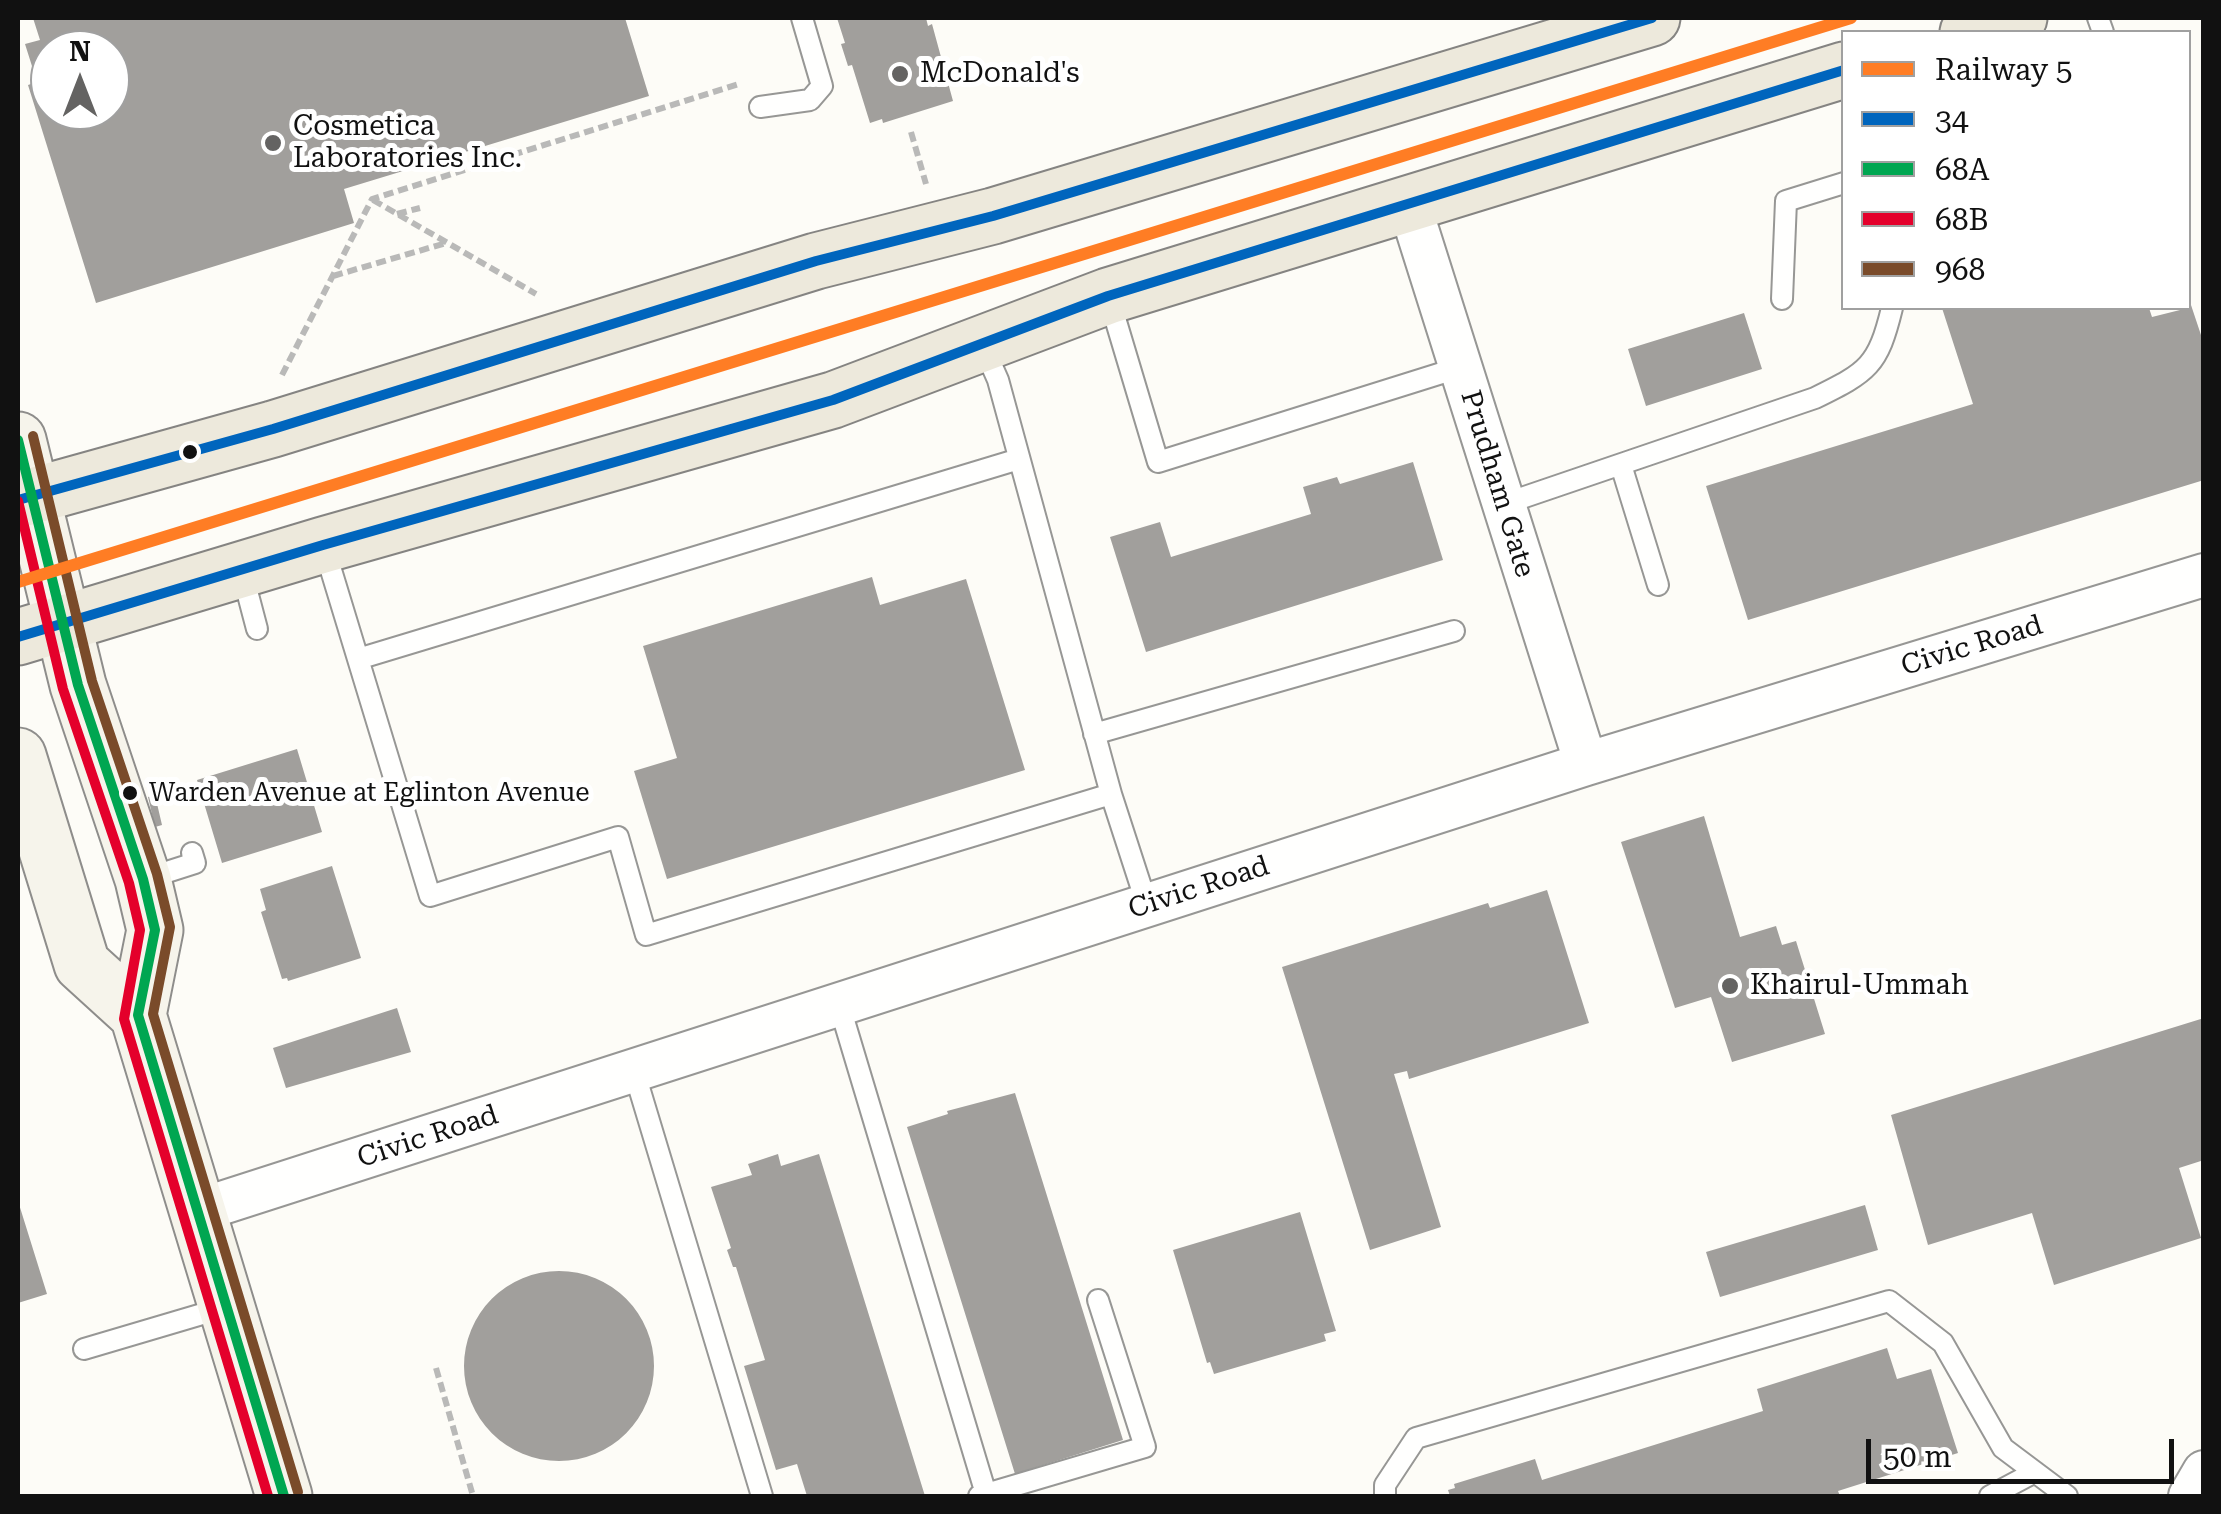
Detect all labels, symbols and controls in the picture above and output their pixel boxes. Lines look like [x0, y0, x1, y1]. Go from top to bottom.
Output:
north arrow [30, 30, 130, 130]
legend [1841, 30, 2191, 310]
text: N [69, 35, 91, 68]
text: Railway 5 [1935, 52, 2073, 87]
place label: McDonald's [920, 57, 1080, 91]
marker: McDonald's [889, 63, 911, 85]
text: 34 [1935, 102, 1969, 137]
place label: Cosmetica Laboratories Inc. [293, 110, 522, 176]
marker: Cosmetica Laboratories Inc. [262, 132, 284, 154]
text: 68A [1935, 152, 1990, 187]
text: 68B [1935, 202, 1989, 237]
text: 968 [1935, 252, 1985, 287]
street label: Prudham Gate [1453, 387, 1541, 581]
unlabelled marker [180, 442, 200, 462]
street label: Civic Road [1897, 609, 2047, 683]
place label: Warden Avenue at Eglinton Avenue [149, 777, 589, 809]
marker: Warden Avenue at Eglinton Avenue [120, 783, 140, 803]
street label: Civic Road [1124, 849, 1274, 927]
place label: Khairul-Ummah [1750, 969, 1969, 1003]
marker: Khairul-Ummah [1719, 975, 1741, 997]
street label: Civic Road [353, 1098, 503, 1176]
scale bar [1871, 1419, 2178, 1481]
text: 50 m [1883, 1439, 1952, 1474]

